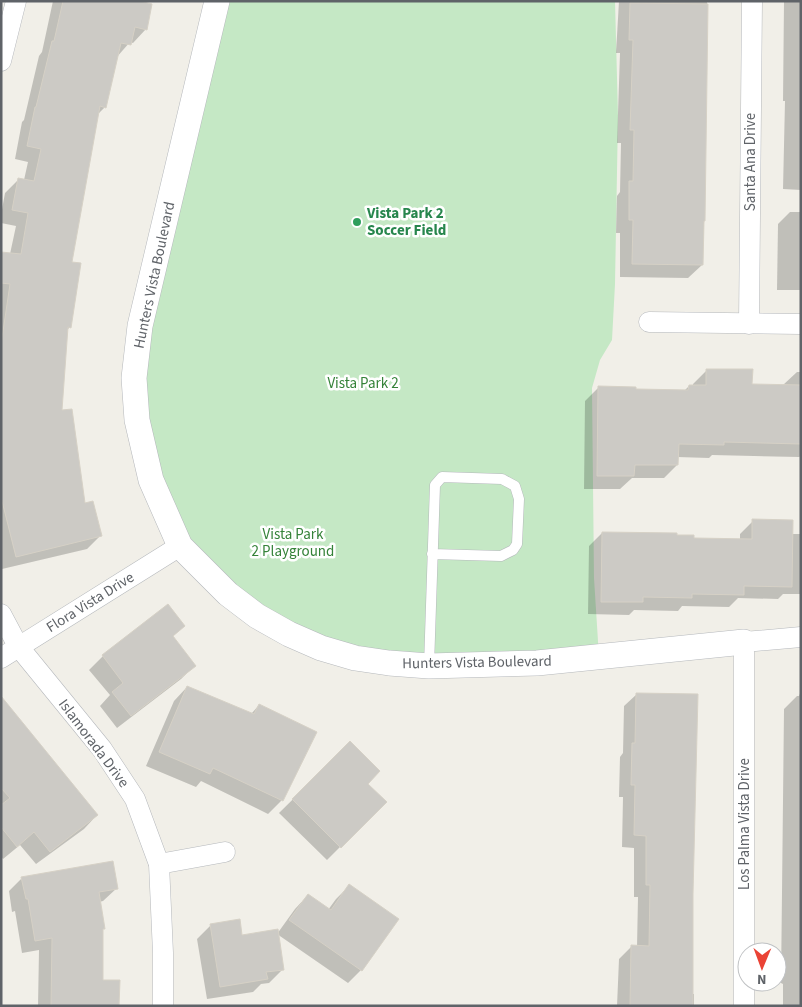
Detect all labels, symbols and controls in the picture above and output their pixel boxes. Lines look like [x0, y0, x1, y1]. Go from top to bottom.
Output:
street label: Santa Ana Drive [740, 113, 761, 211]
street label: Hunters Vista Boulevard [129, 200, 180, 351]
place label: Vista Park 2 Soccer Field [366, 203, 446, 241]
marker: Vista Park 2 Soccer Field [351, 216, 363, 228]
park label: Vista Park 2 [327, 373, 399, 394]
park label: Vista Park 2 Playground [252, 524, 334, 562]
street label: Flora Vista Drive [42, 567, 138, 638]
street label: Hunters Vista Boulevard [402, 651, 552, 674]
street label: Islamorada Drive [53, 695, 134, 792]
street label: Los Palma Vista Drive [734, 758, 755, 890]
north arrow [737, 942, 787, 992]
text: N [757, 969, 767, 989]

